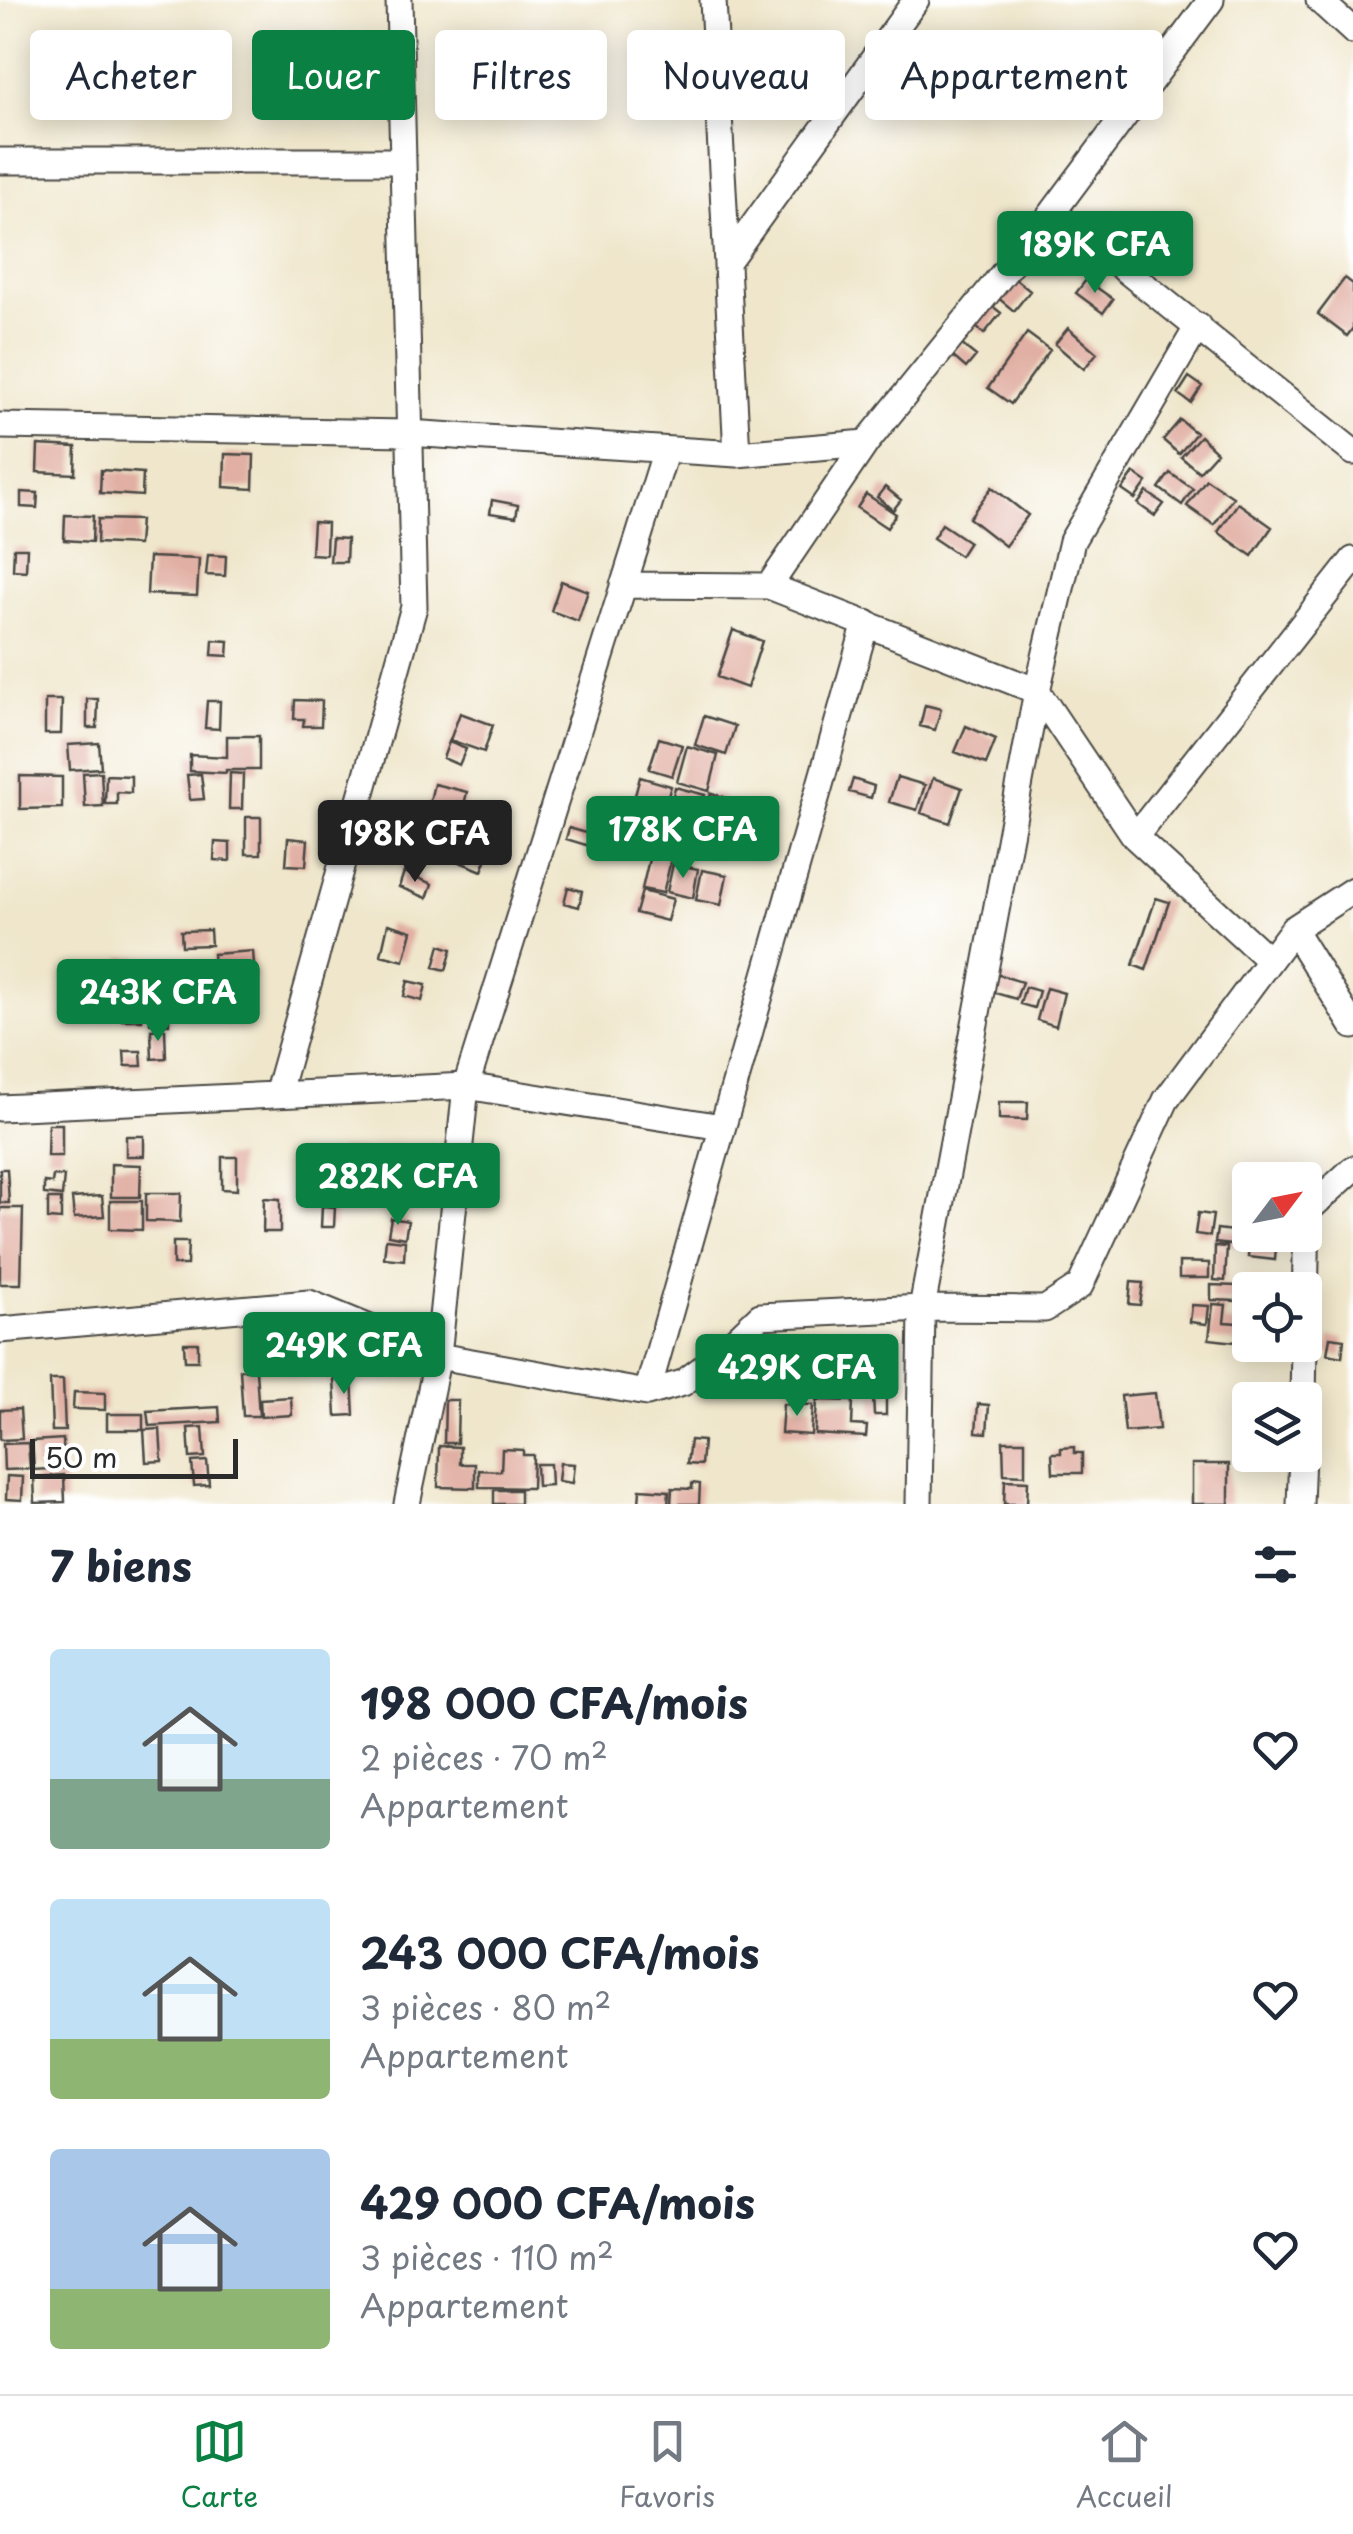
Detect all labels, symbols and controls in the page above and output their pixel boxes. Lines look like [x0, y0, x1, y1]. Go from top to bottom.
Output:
chip: Acheter [30, 30, 232, 120]
chip: Louer [252, 30, 415, 120]
chip: Filtres [435, 30, 607, 120]
chip: Nouveau [627, 30, 845, 120]
chip: Appartement [865, 30, 1163, 120]
pin: 189K CFA [992, 211, 1198, 296]
text: 189K CFA [1019, 219, 1171, 267]
pin: 178K CFA [580, 796, 786, 881]
pin: 198K CFA [312, 800, 518, 885]
text: 178K CFA [608, 804, 758, 852]
text: 198K CFA [340, 808, 490, 856]
pin: 243K CFA [55, 959, 261, 1044]
text: 243K CFA [79, 967, 237, 1015]
pin: 282K CFA [295, 1143, 501, 1228]
text: 282K CFA [318, 1151, 478, 1199]
north arrow [1232, 1162, 1322, 1252]
map controls [1232, 1162, 1322, 1472]
button: locate [1232, 1272, 1322, 1362]
pin: 249K CFA [241, 1312, 447, 1397]
text: 249K CFA [265, 1320, 423, 1368]
pin: 429K CFA [694, 1334, 900, 1419]
text: 429K CFA [717, 1342, 877, 1390]
button: layers [1232, 1382, 1322, 1472]
scale bar [30, 1434, 238, 1478]
text: 50 m [45, 1435, 118, 1478]
text: 7 biens [50, 1533, 192, 1596]
icon: filters [1248, 1537, 1303, 1592]
text: 198 000 CFA/mois [360, 1670, 748, 1733]
icon: home [130, 1689, 250, 1809]
icon: heart [1248, 1722, 1303, 1777]
text: 2 pièces · 70 m² [360, 1733, 608, 1781]
text: Appartement [360, 1781, 569, 1829]
text: 243 000 CFA/mois [360, 1920, 760, 1983]
icon: home [130, 1939, 250, 2059]
icon: heart [1248, 1972, 1303, 2027]
text: 3 pièces · 80 m² [360, 1983, 611, 2031]
text: Appartement [360, 2031, 569, 2079]
text: 429 000 CFA/mois [360, 2170, 755, 2233]
icon: home [130, 2189, 250, 2309]
icon: heart [1248, 2222, 1303, 2277]
text: 3 pièces · 110 m² [360, 2233, 614, 2281]
text: Appartement [360, 2281, 569, 2329]
tab: Carte [180, 2414, 258, 2517]
tab: Favoris [619, 2414, 715, 2517]
tab: Accueil [1076, 2414, 1173, 2517]

